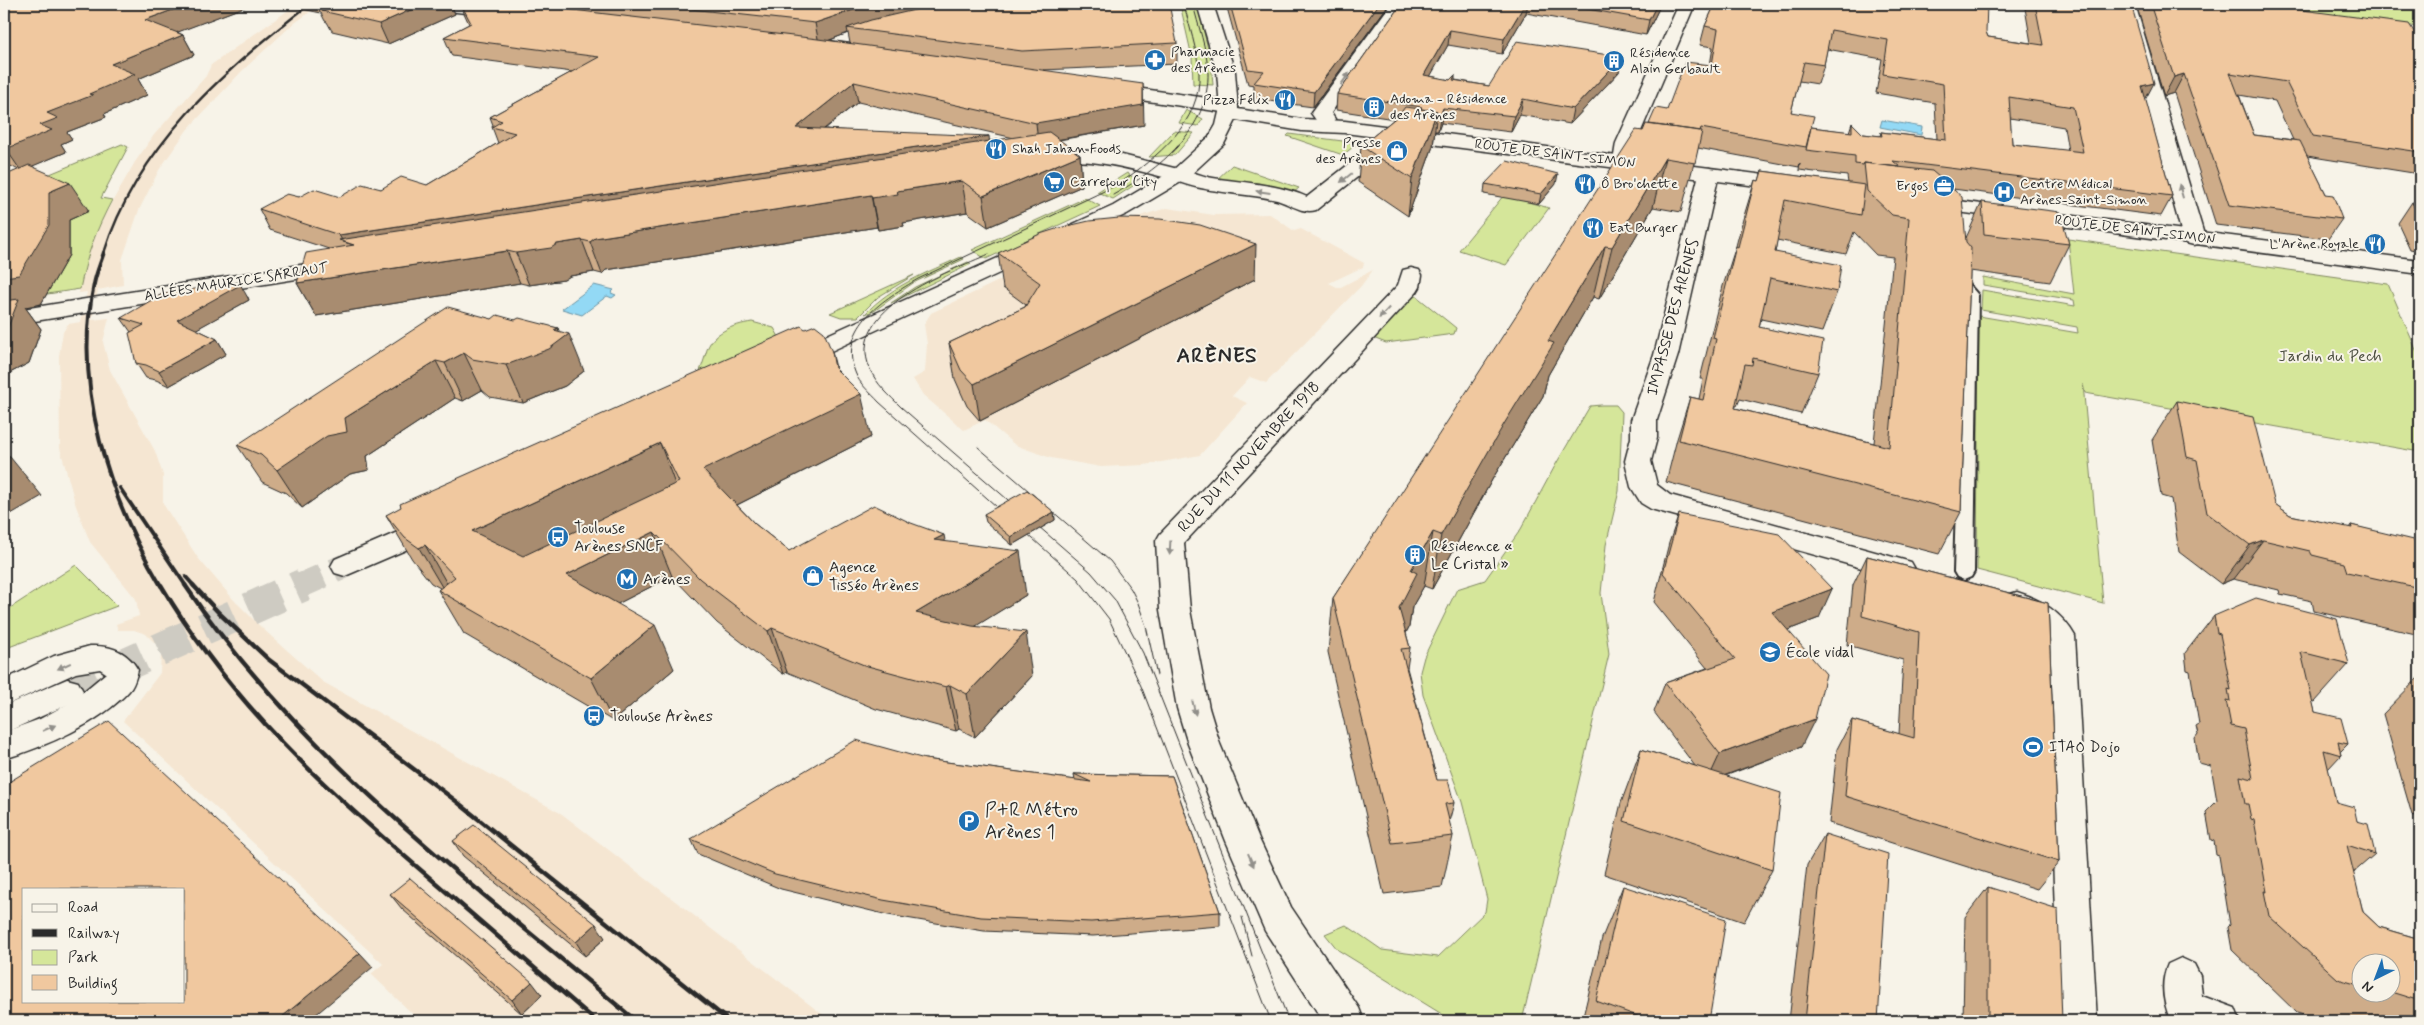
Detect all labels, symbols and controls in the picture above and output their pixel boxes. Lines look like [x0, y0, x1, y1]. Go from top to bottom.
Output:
place label: Pharmacie des Arènes [1171, 43, 1236, 77]
place label: Résidence Alain Gerbault [1630, 44, 1721, 78]
pharmacy icon: Pharmacie des Arènes [1143, 48, 1167, 72]
building icon: Résidence Alain Gerbault [1602, 49, 1626, 73]
one-way arrow [1340, 72, 1350, 86]
restaurant icon: Pizza Félix [1273, 88, 1297, 112]
place label: Adoma - Résidence des Arènes [1390, 90, 1508, 124]
place label: Pizza Félix [1203, 91, 1269, 109]
building icon: Adoma - Résidence des Arènes [1362, 95, 1386, 119]
place label: Presse des Arènes [1316, 134, 1381, 168]
street label: ROUTE DE SAINT-SIMON [1474, 135, 1636, 173]
restaurant icon: Shah Jahan Foods [984, 137, 1008, 161]
shop icon: Presse des Arènes [1385, 139, 1409, 163]
place label: Shah Jahan Foods [1012, 140, 1122, 158]
supermarket icon: Carrefour City [1042, 170, 1066, 194]
restaurant icon: Ô Bro'chette [1573, 172, 1597, 196]
place label: Carrefour City [1070, 173, 1157, 193]
one-way arrow [1340, 173, 1353, 184]
office icon: Ergos [1932, 174, 1956, 198]
place label: Ô Bro'chette [1601, 175, 1678, 193]
place label: Centre Médical Arènes-Saint-Simon [2020, 175, 2148, 209]
place label: Ergos [1896, 177, 1928, 197]
hospital icon: Centre Médical Arènes-Saint-Simon [1992, 180, 2016, 204]
one-way arrow [2176, 184, 2184, 199]
one-way arrow [1255, 187, 1271, 195]
street label: ROUTE DE SAINT-SIMON [2054, 211, 2216, 249]
restaurant icon: Eat Burger [1581, 216, 1605, 240]
place label: Eat Burger [1609, 219, 1678, 237]
restaurant icon: L'Arène Royale [2363, 232, 2387, 256]
place label: L'Arène Royale [2270, 235, 2359, 253]
street label: IMPASSE DES ARÈNES [1642, 236, 1704, 398]
street label: ALLÉES MAURICE SARRAUT [143, 259, 330, 305]
one-way arrow [1378, 307, 1390, 319]
district label: ARÈNES [1176, 342, 1258, 370]
park label: Jardin du Pech [2278, 346, 2382, 367]
street label: RUE DU 11 NOVEMBRE 1918 [1173, 377, 1325, 537]
place label: Toulouse Arènes SNCF [574, 518, 664, 557]
bus stop icon: Toulouse Arènes SNCF [546, 525, 570, 549]
place label: Résidence « Le Cristal » [1431, 536, 1512, 575]
one-way arrow [1166, 541, 1174, 557]
building icon: Résidence « Le Cristal » [1403, 543, 1427, 567]
place label: Agence Tisséo Arènes [829, 557, 919, 596]
shop icon: Agence Tisséo Arènes [801, 564, 825, 588]
metro station icon: Arènes [615, 567, 639, 591]
place label: Arènes [643, 569, 690, 590]
school or university icon: École vidal [1758, 640, 1782, 664]
place label: École vidal [1786, 642, 1854, 663]
one-way arrow [57, 663, 71, 671]
one-way arrow [1190, 701, 1198, 716]
bus stop icon: Toulouse Arènes [582, 704, 606, 728]
place label: Toulouse Arènes [610, 706, 713, 727]
one-way arrow [42, 724, 56, 732]
sports icon: ITAO Dojo [2021, 735, 2045, 759]
place label: ITAO Dojo [2049, 737, 2120, 758]
place label: P+R Métro Arènes 1 [985, 798, 1078, 845]
parking icon: P+R Métro Arènes 1 [957, 809, 981, 833]
one-way arrow [1247, 853, 1255, 867]
legend [22, 888, 185, 1002]
text: Road [68, 898, 98, 918]
text: Railway [68, 924, 120, 944]
text: Park [68, 948, 98, 968]
north arrow [2352, 952, 2402, 1002]
text: Building [68, 974, 118, 995]
text: N [2358, 977, 2377, 997]

